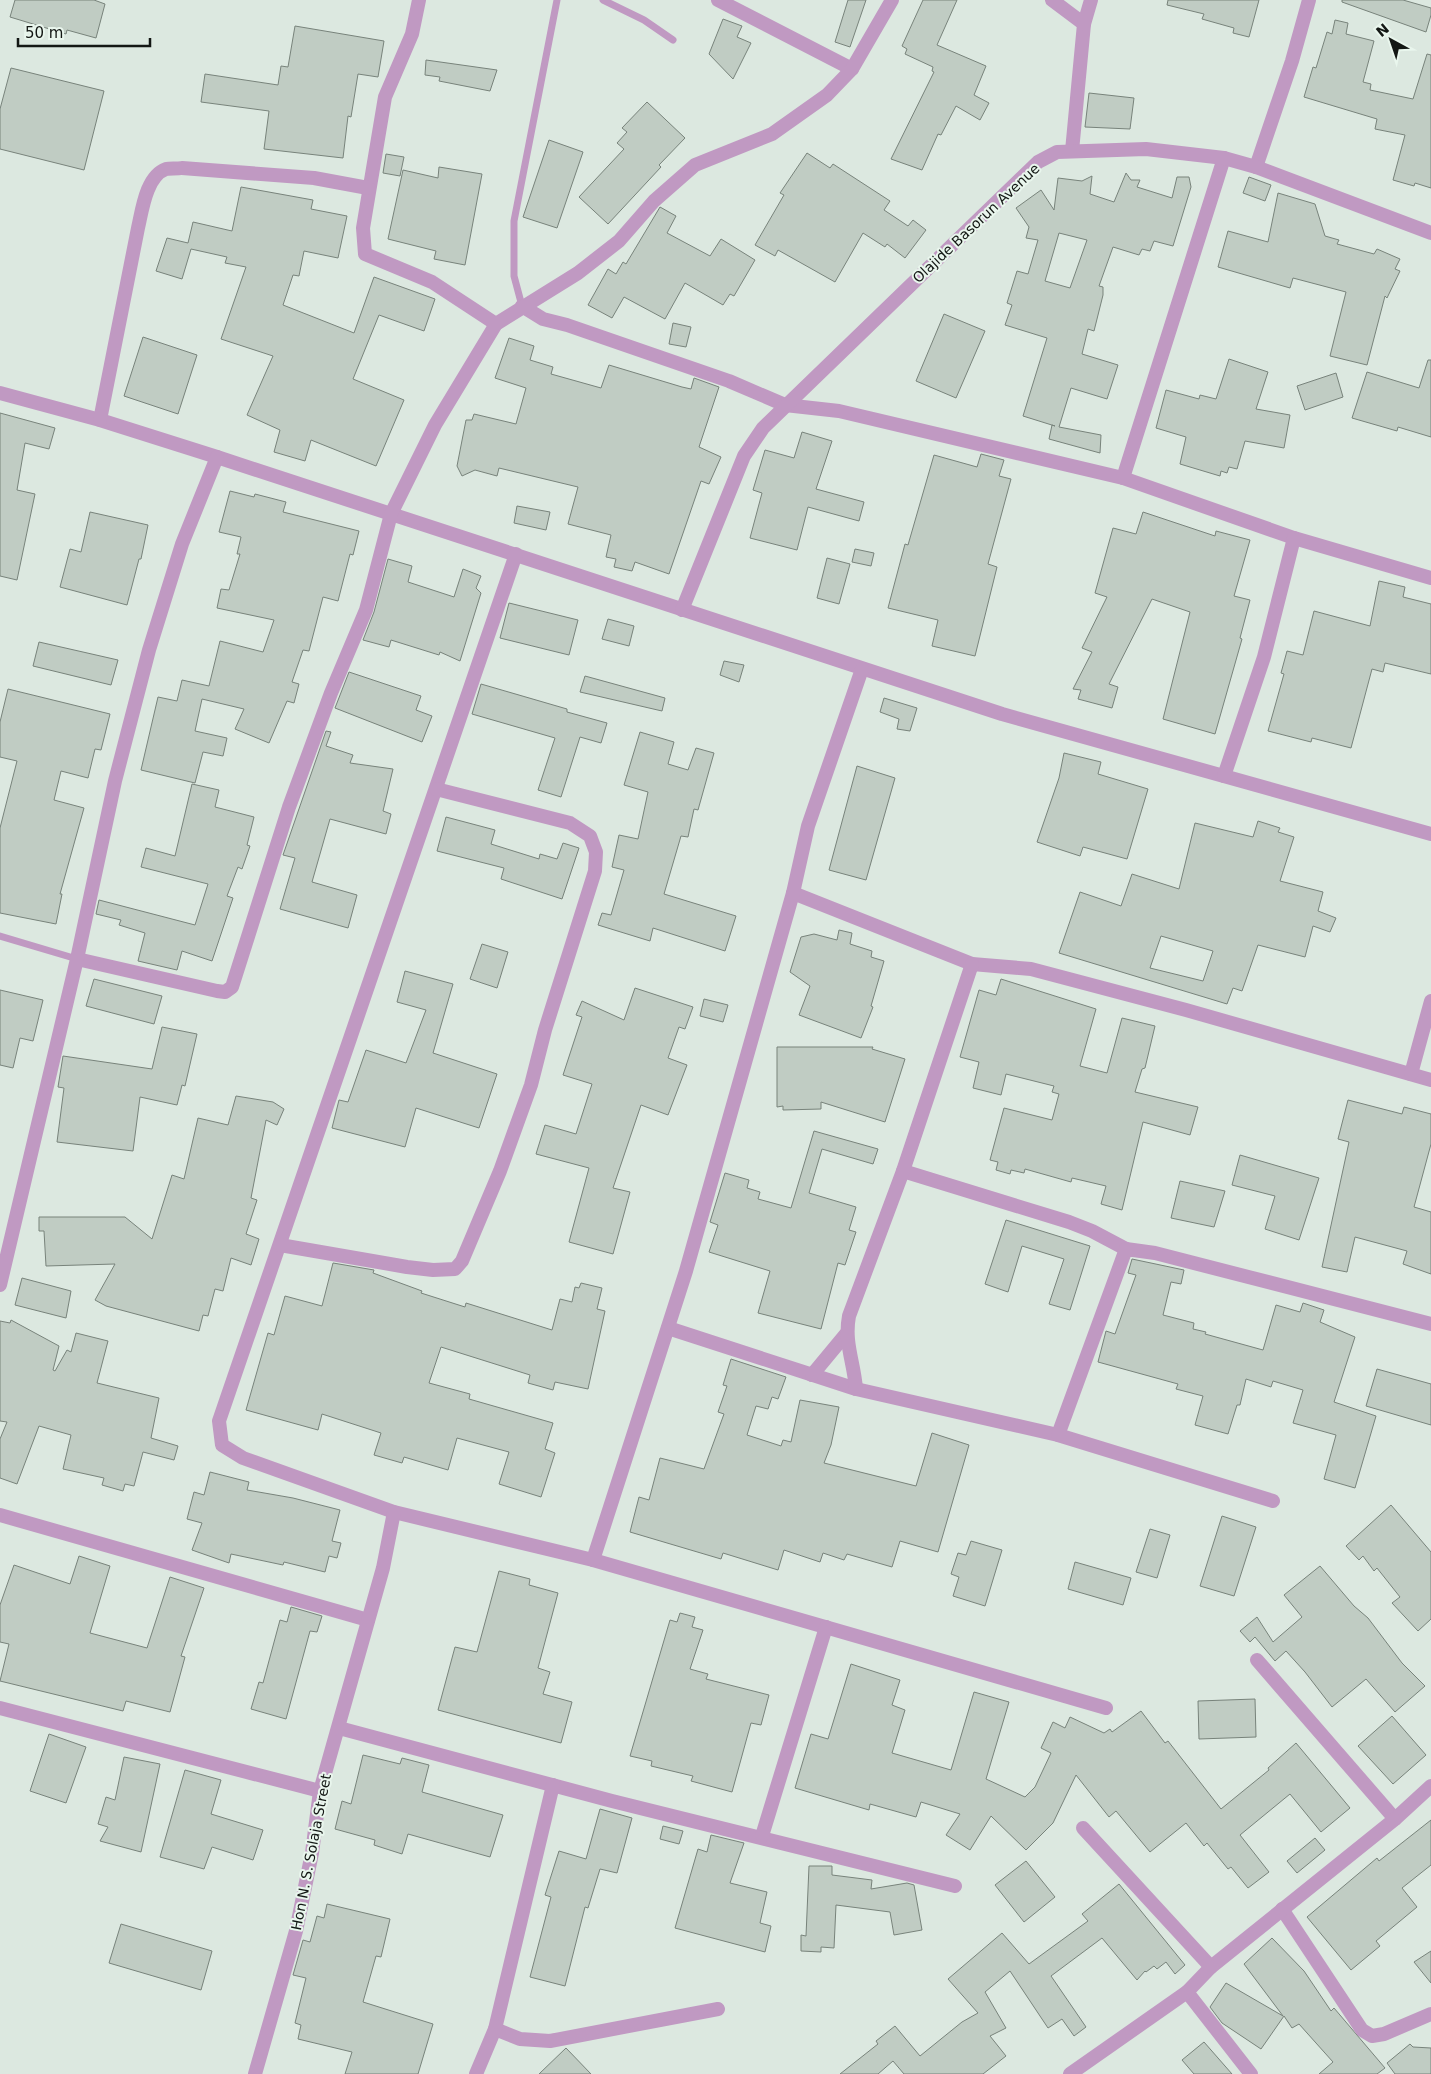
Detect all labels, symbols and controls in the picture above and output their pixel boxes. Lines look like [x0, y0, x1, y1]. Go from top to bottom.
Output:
scale bar [18, 15, 150, 47]
north arrow [1366, 15, 1416, 65]
text: N [1373, 20, 1392, 40]
text: 50 m [25, 24, 63, 42]
street label: Olajide Basorun Avenue [909, 160, 1043, 286]
street label: Hon N. S. Solaja Street [288, 1772, 334, 1932]

